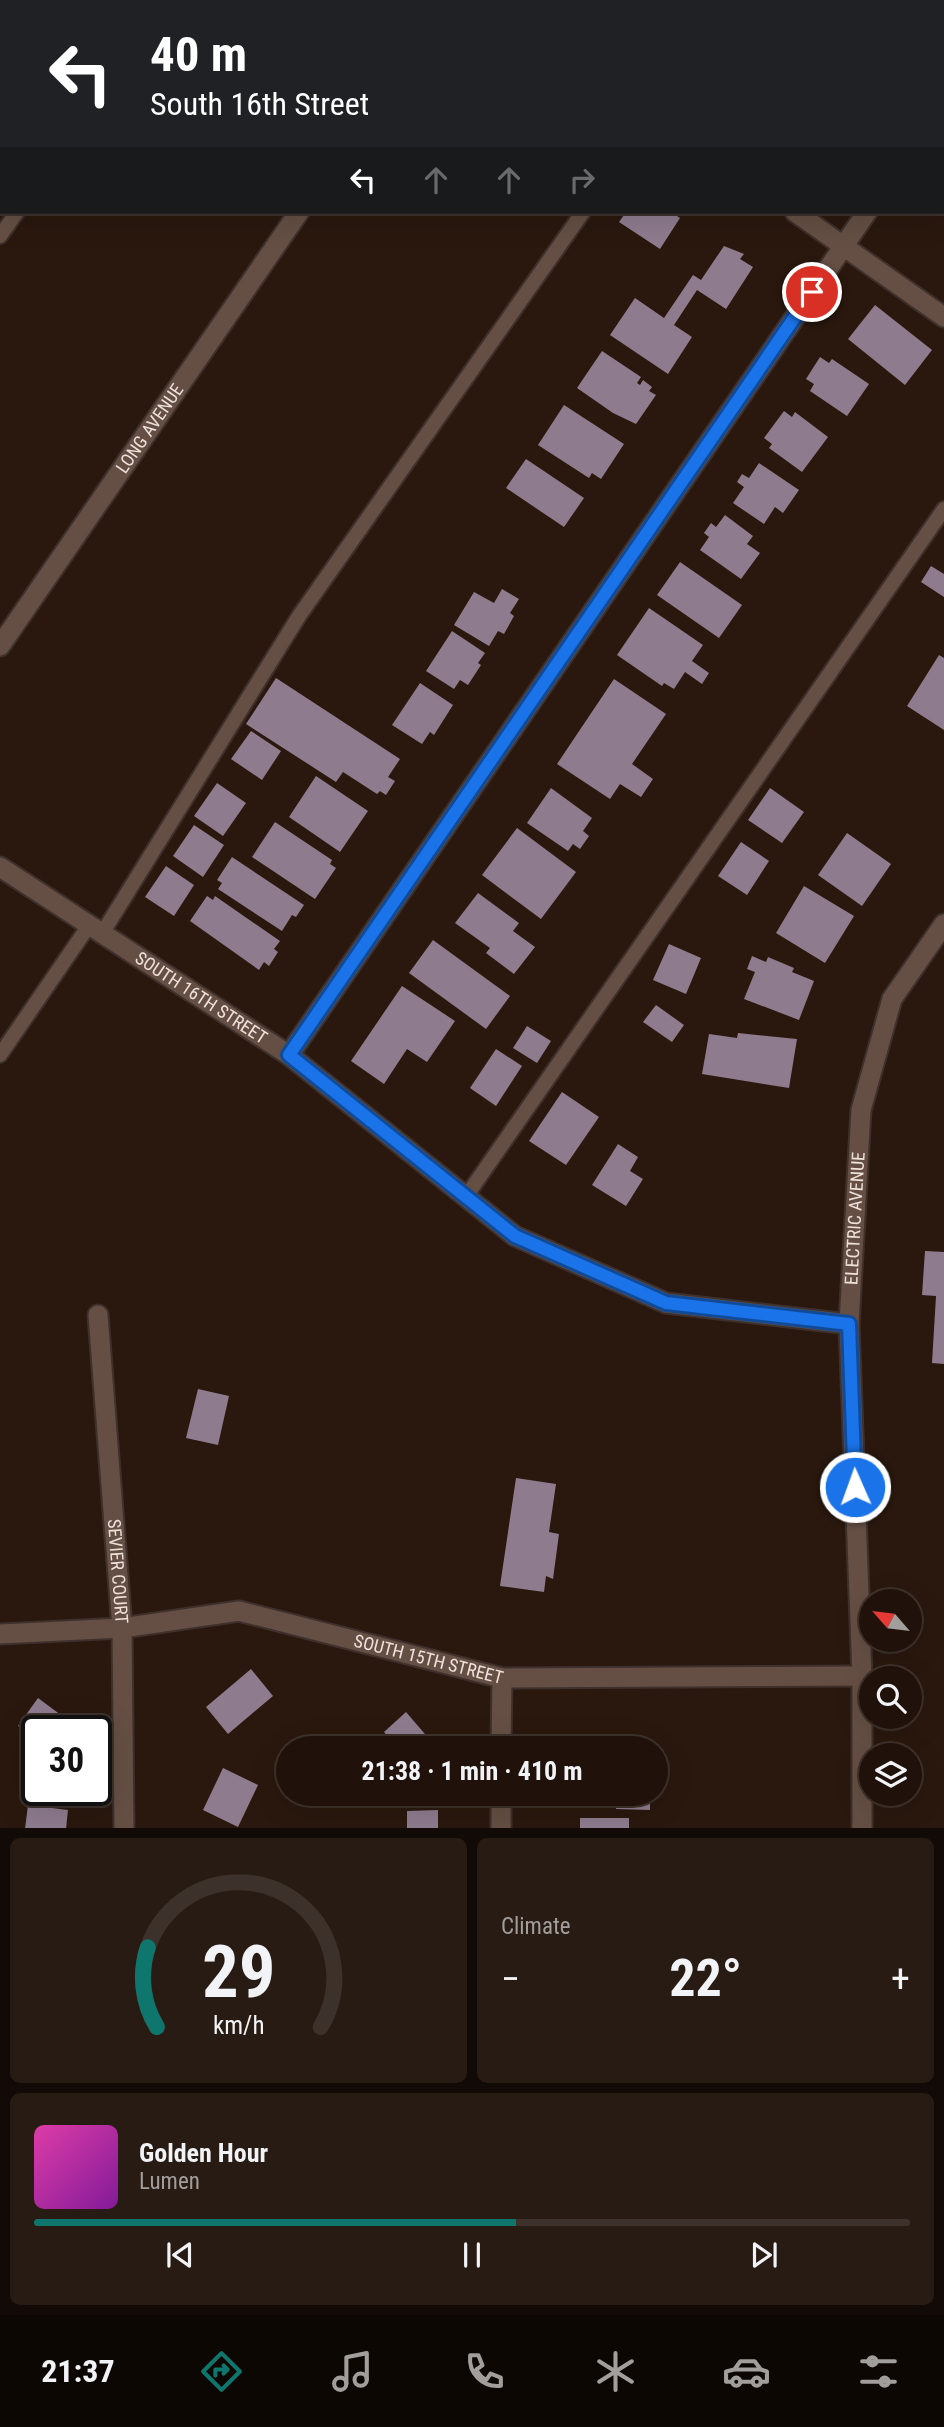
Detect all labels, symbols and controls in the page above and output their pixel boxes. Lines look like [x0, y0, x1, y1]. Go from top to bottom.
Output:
text: 40 m [150, 26, 247, 83]
icon: left [35, 28, 126, 119]
text: South 16th Street [150, 85, 369, 123]
icon: left [344, 161, 382, 199]
icon: ahead [417, 161, 455, 199]
icon: ahead [490, 161, 528, 199]
icon: right [563, 161, 601, 199]
pin [782, 262, 842, 322]
icon: arrive [793, 273, 831, 311]
street label: LONG AVENUE [111, 380, 187, 477]
street label: SOUTH 16TH STREET [132, 947, 271, 1048]
street label: ELECTRIC AVENUE [840, 1151, 869, 1285]
position arrow [818, 1450, 892, 1524]
street label: SEVIER COURT [104, 1518, 133, 1624]
north arrow [859, 1589, 922, 1652]
map controls [859, 1589, 922, 1806]
street label: SOUTH 15TH STREET [352, 1630, 506, 1688]
button: search [859, 1666, 922, 1729]
speed limit sign: 30 [21, 1715, 112, 1806]
button: layers [859, 1743, 922, 1806]
text: 21:38 · 1 min · 410 m [362, 1756, 582, 1786]
text: Climate [501, 1913, 571, 1940]
text: 29 [202, 1929, 275, 2015]
text: 22° [669, 1948, 742, 2009]
text: − [501, 1957, 520, 2001]
text: + [891, 1957, 910, 2001]
text: km/h [213, 2010, 264, 2039]
text: Golden Hour [139, 2138, 268, 2168]
text: Lumen [139, 2168, 200, 2195]
icon: previous [161, 2236, 199, 2274]
icon: pause [453, 2236, 491, 2274]
icon: next [745, 2236, 783, 2274]
icon: directions [197, 2347, 246, 2396]
icon: music [328, 2347, 377, 2396]
icon: phone [460, 2347, 509, 2396]
icon: climate [591, 2347, 640, 2396]
icon: car [722, 2347, 771, 2396]
icon: filters [854, 2347, 903, 2396]
text: 21:37 [41, 2352, 115, 2390]

